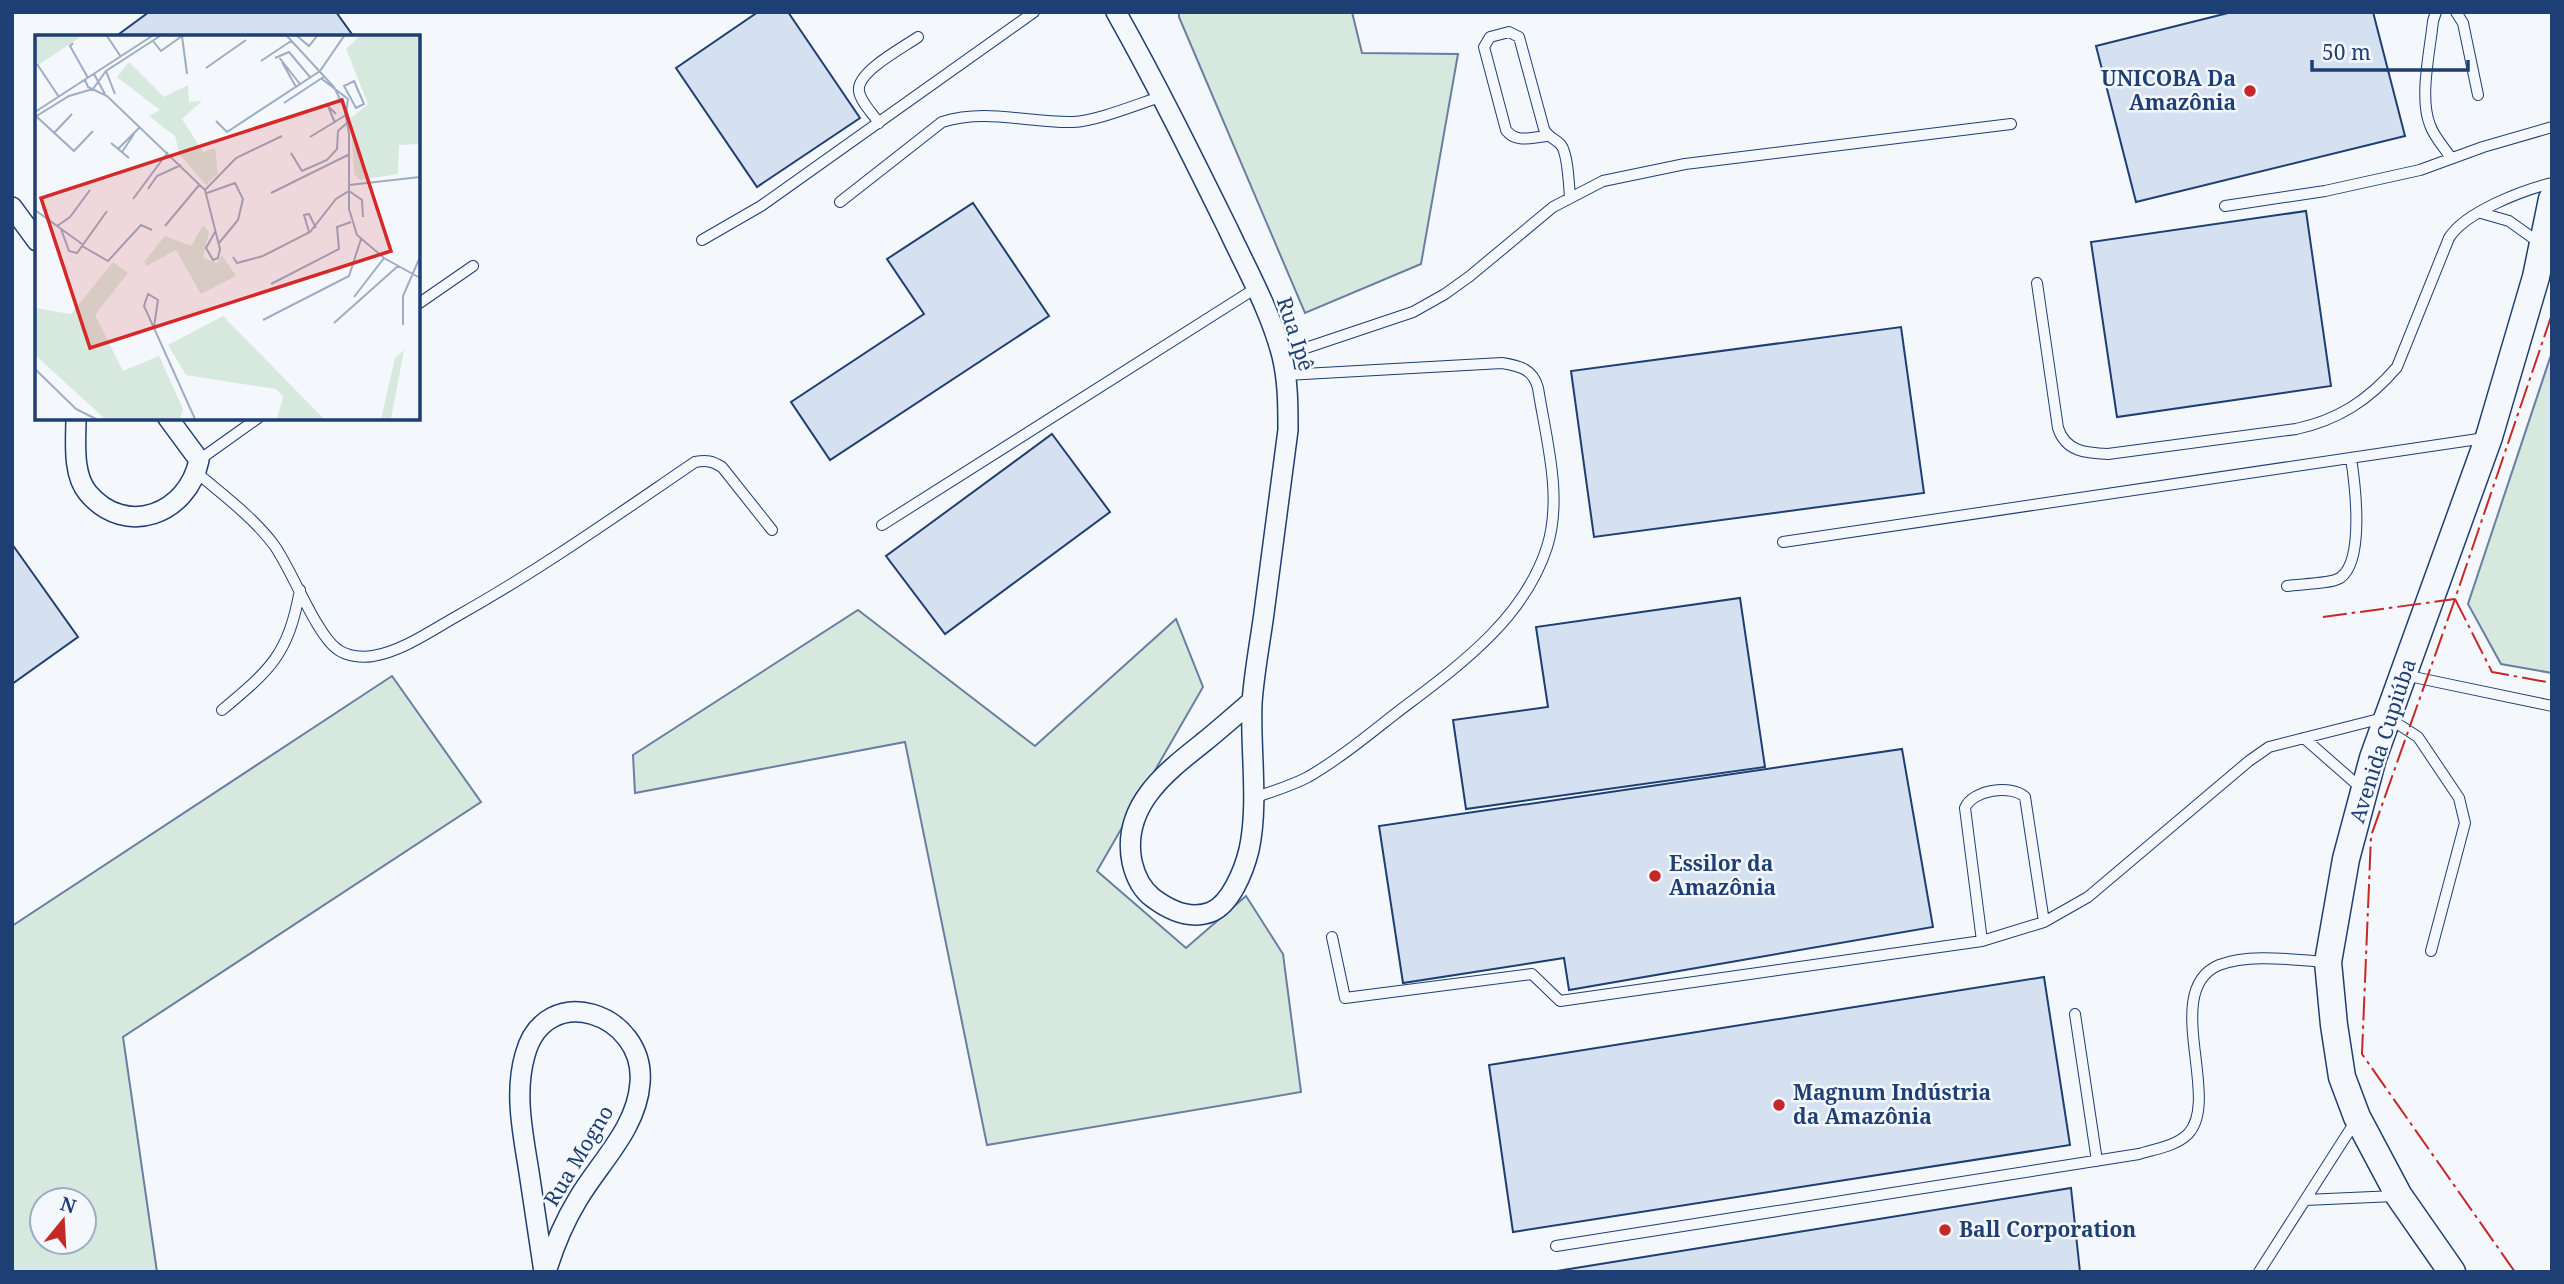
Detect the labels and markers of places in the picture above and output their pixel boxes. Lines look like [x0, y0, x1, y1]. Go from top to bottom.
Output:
place label: UNICOBA Da Amazônia [2101, 64, 2236, 116]
marker: UNICOBA Da Amazônia [2242, 83, 2258, 99]
place label: Essilor da Amazônia [1669, 849, 1776, 901]
marker: Essilor da Amazônia [1647, 868, 1663, 884]
place label: Magnum Indústria da Amazônia [1793, 1078, 1991, 1130]
marker: Magnum Indústria da Amazônia [1771, 1097, 1787, 1113]
place label: Ball Corporation [1959, 1215, 2136, 1243]
marker: Ball Corporation [1937, 1222, 1953, 1238]

